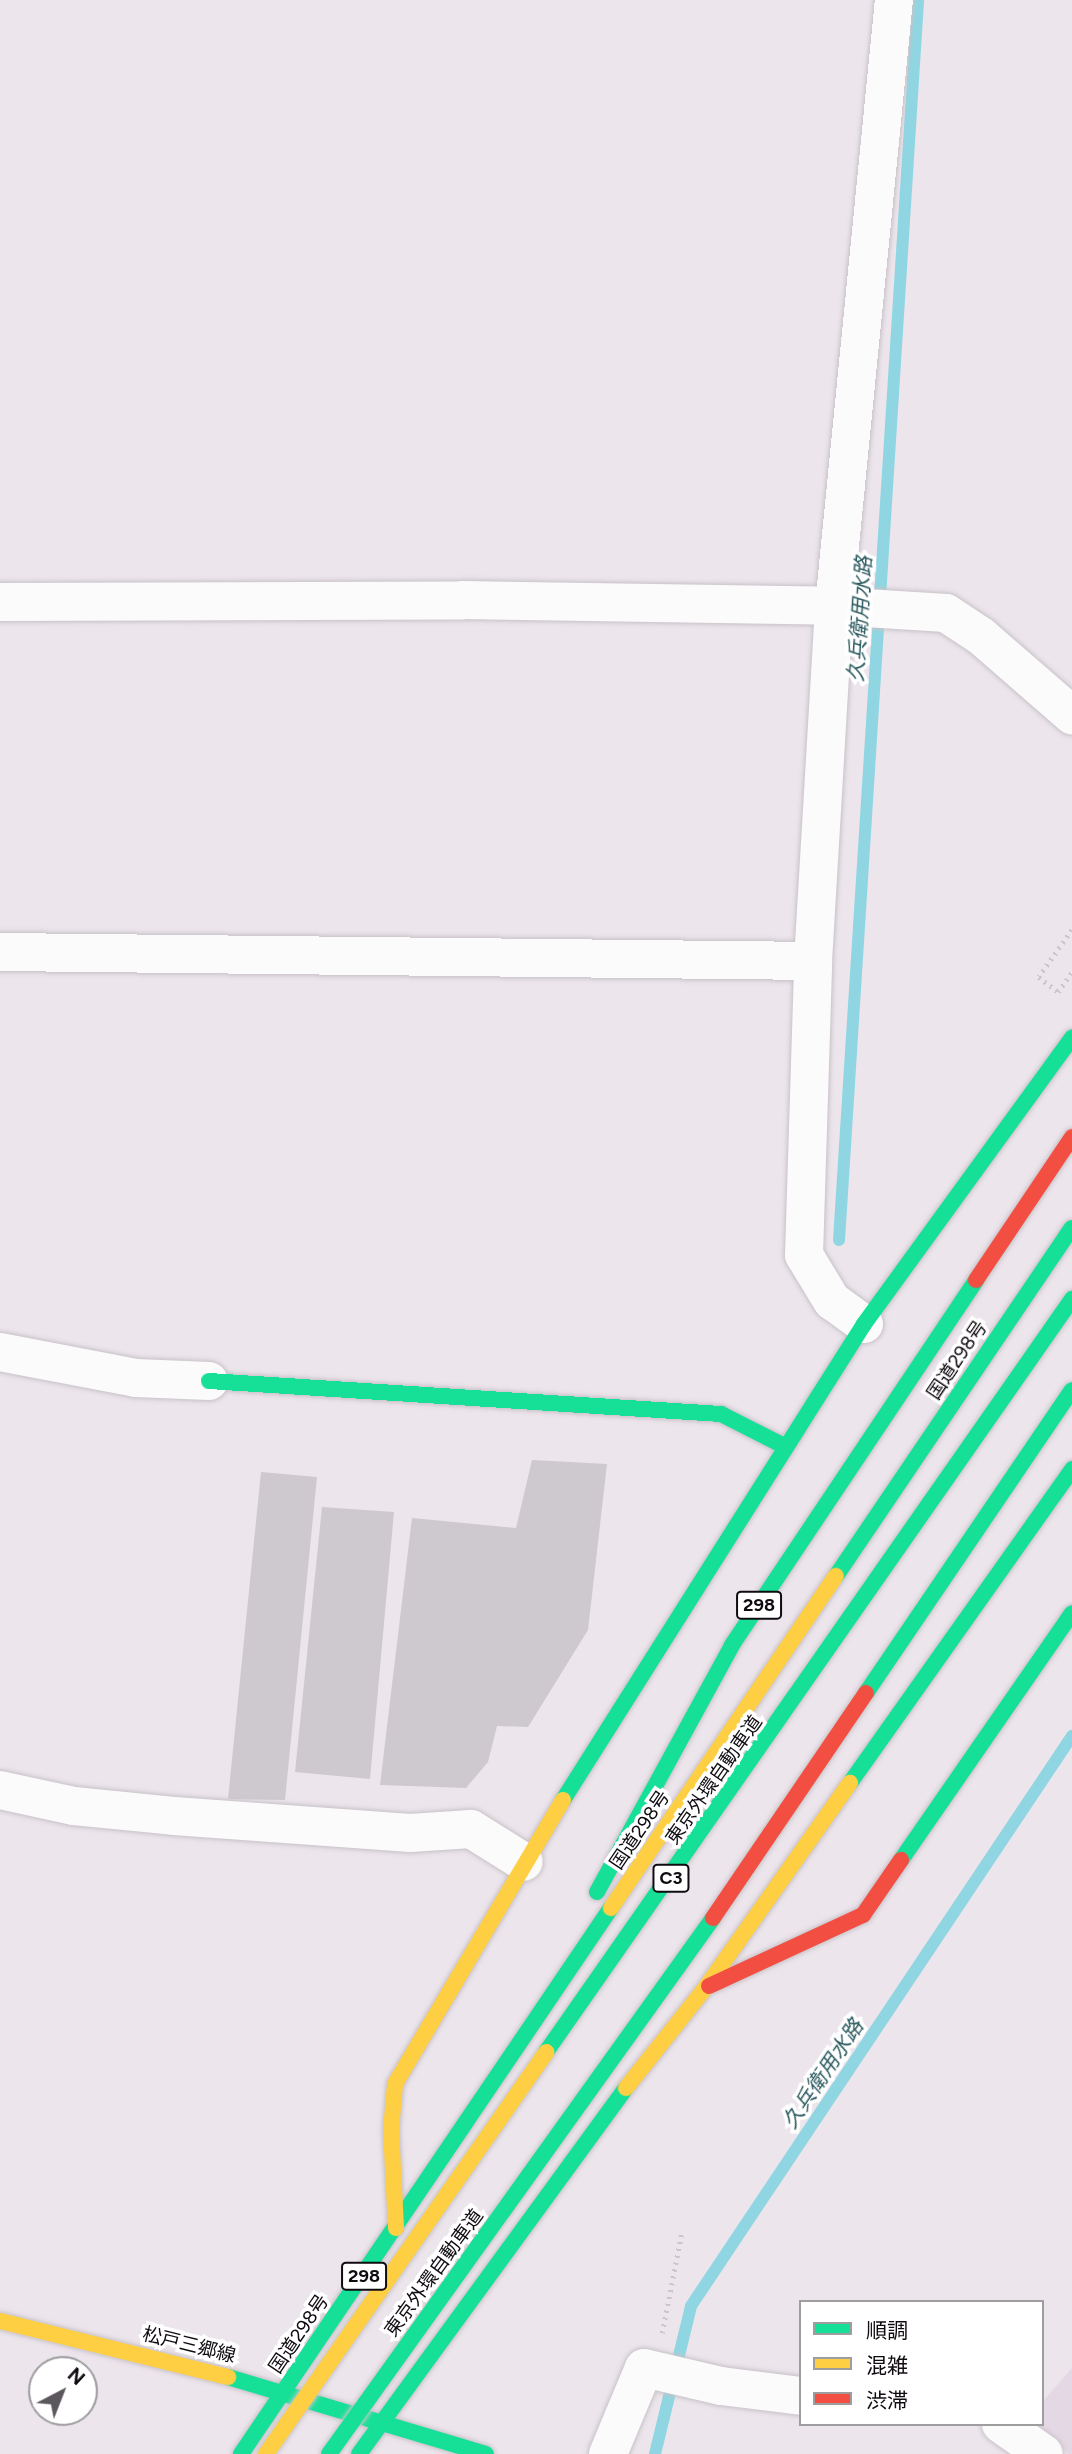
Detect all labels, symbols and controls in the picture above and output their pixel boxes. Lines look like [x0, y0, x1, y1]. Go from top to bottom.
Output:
water label: 久兵衛用水路 [843, 555, 877, 683]
street label: 国道298号 [922, 1316, 992, 1404]
road number: 298 [734, 1590, 784, 1620]
street label: 東京外環自動車道 [661, 1711, 767, 1849]
street label: 国道298号 [605, 1786, 675, 1874]
road number: C3 [652, 1864, 690, 1892]
water label: 久兵衛用水路 [777, 2015, 869, 2133]
street label: 東京外環自動車道 [380, 2205, 488, 2341]
road number: 298 [340, 2262, 388, 2290]
street label: 国道298号 [264, 2290, 334, 2378]
legend [799, 2300, 1044, 2426]
text: 順調 [866, 2318, 908, 2343]
street label: 松戸三郷線 [140, 2322, 238, 2368]
text: 混雑 [866, 2353, 908, 2378]
north arrow [28, 2356, 98, 2426]
text: N [63, 2363, 89, 2390]
text: 渋滞 [866, 2388, 908, 2413]

